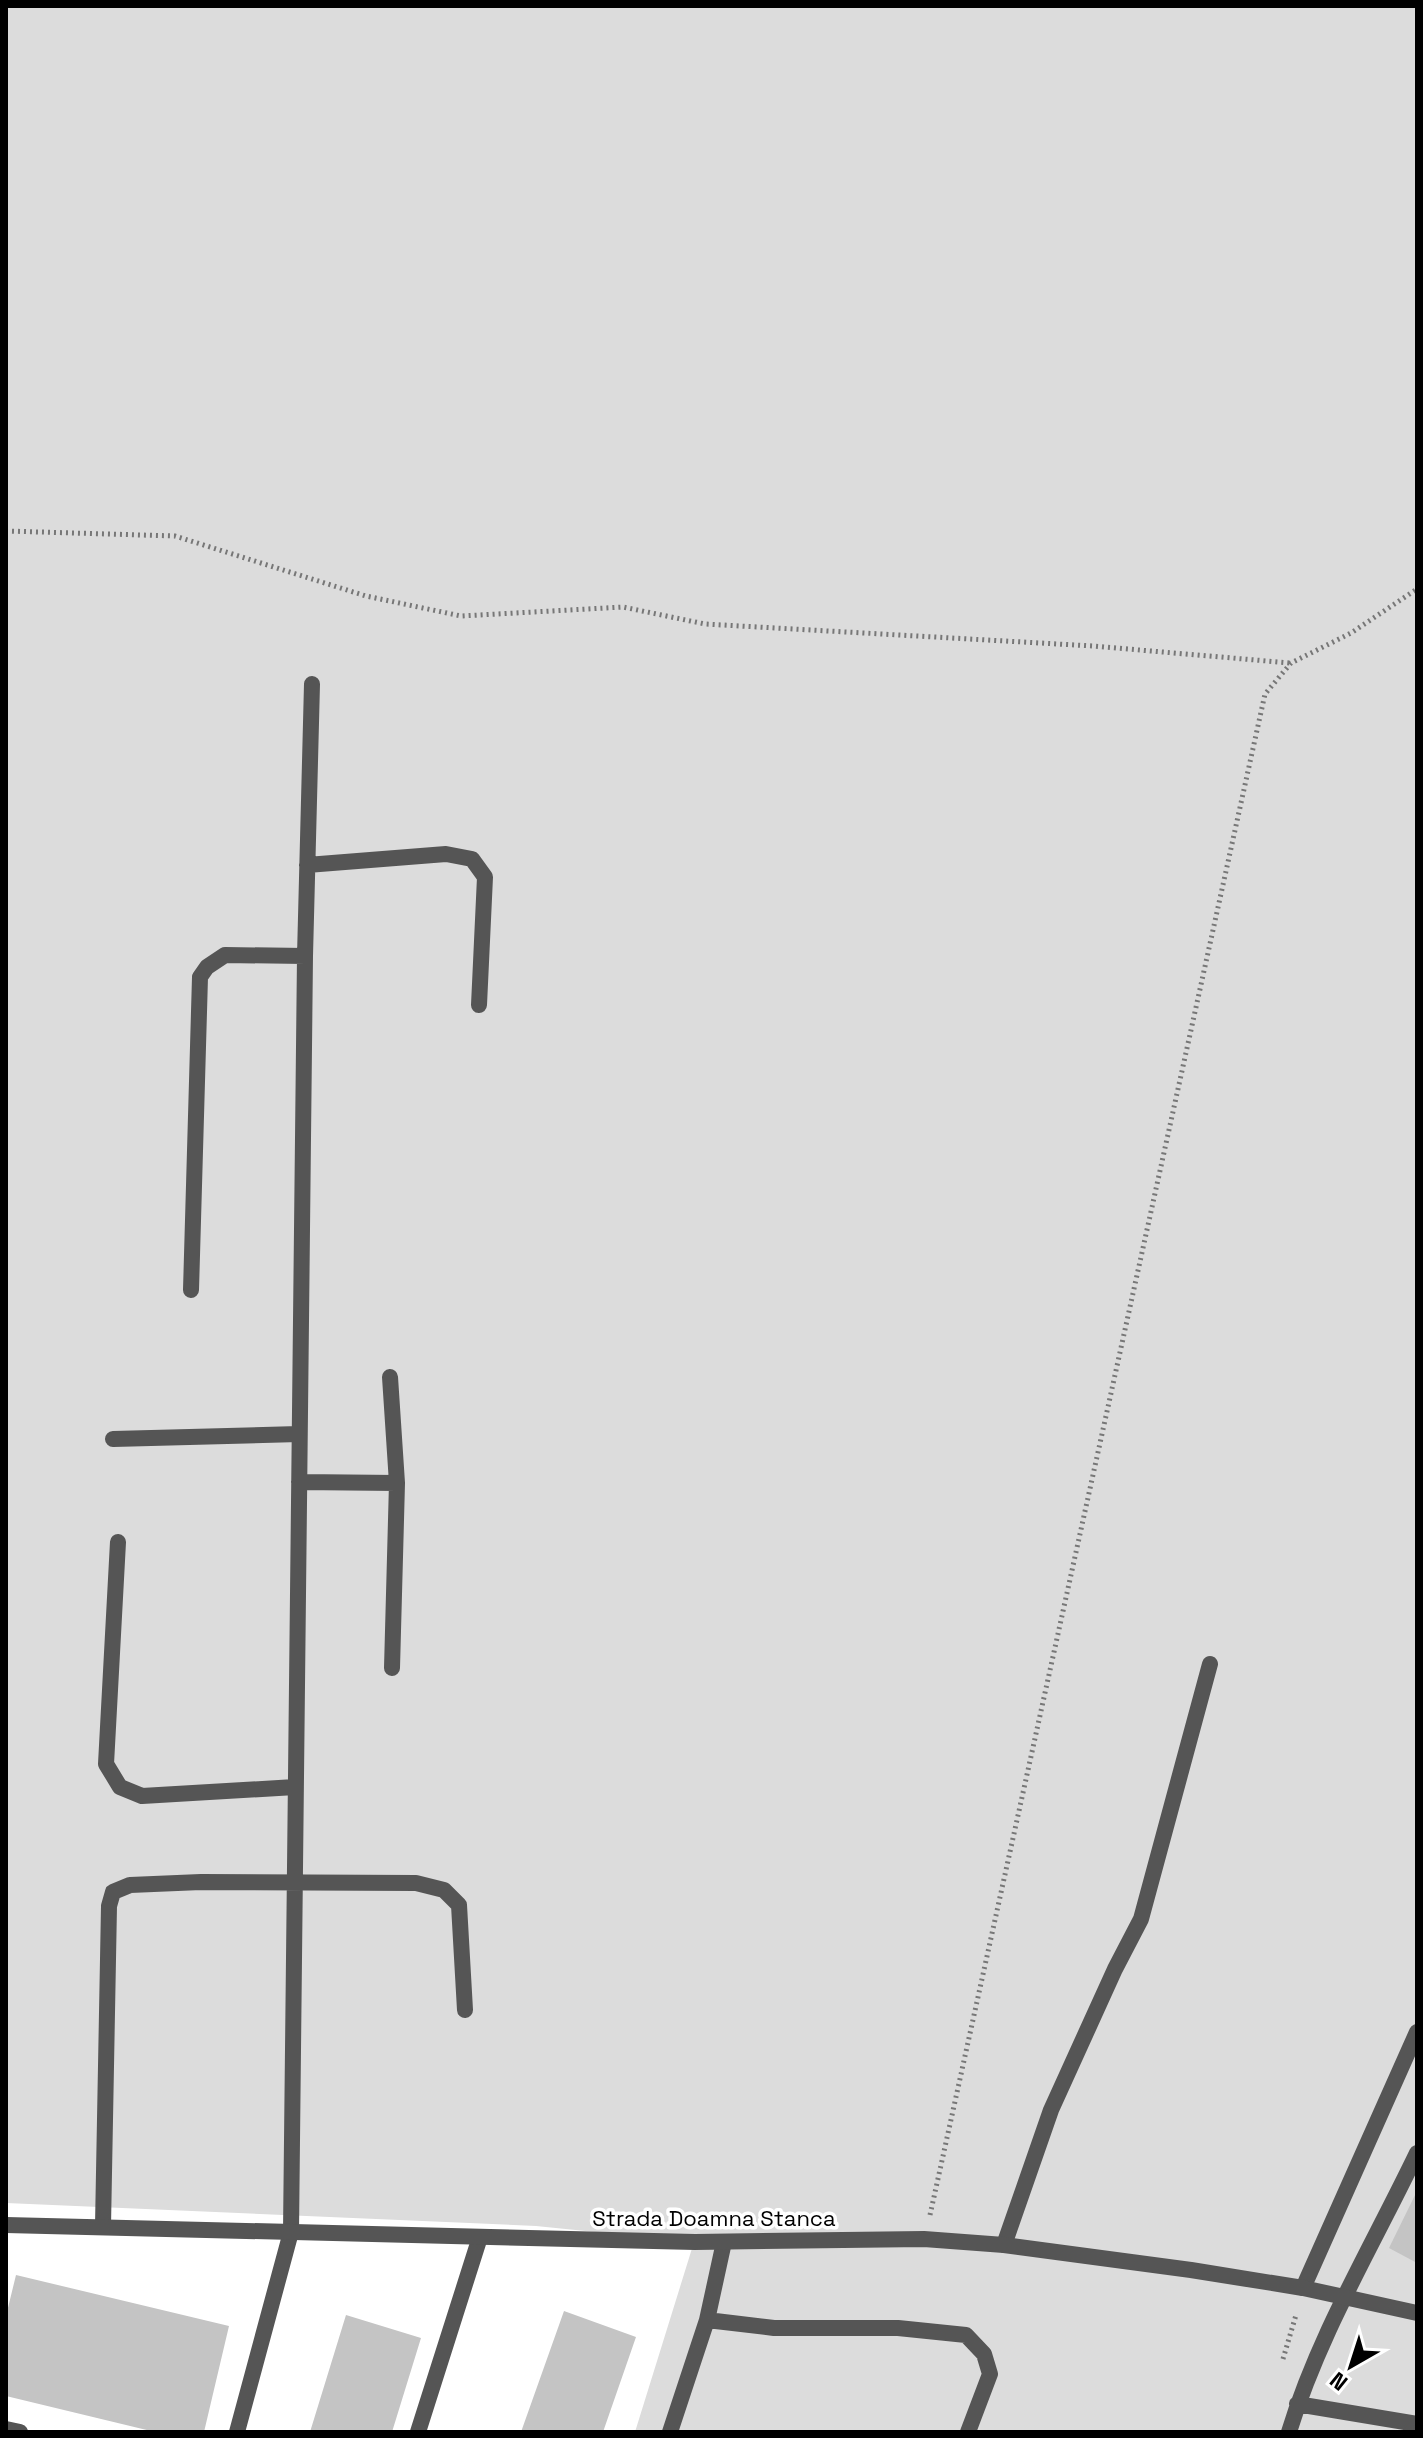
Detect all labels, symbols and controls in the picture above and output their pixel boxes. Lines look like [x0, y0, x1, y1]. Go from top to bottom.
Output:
street label: Strada Doamna Stanca [592, 2204, 836, 2232]
north arrow [1311, 2326, 1391, 2406]
text: N [1324, 2366, 1353, 2397]

